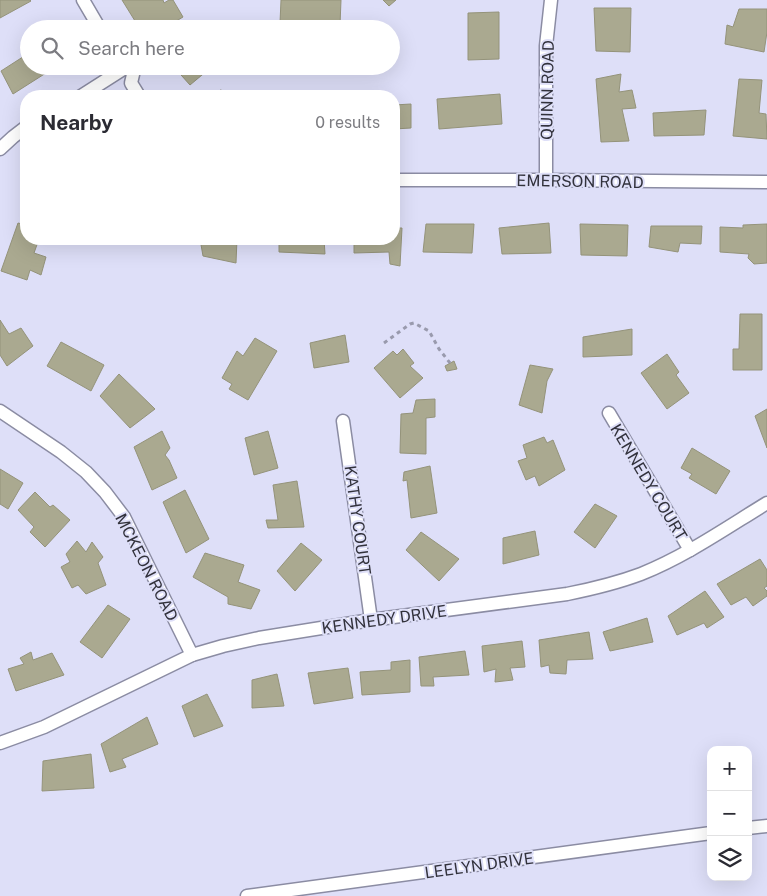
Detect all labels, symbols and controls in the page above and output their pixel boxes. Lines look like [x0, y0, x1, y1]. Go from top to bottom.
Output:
search box [20, 20, 400, 75]
icon: search [38, 34, 66, 62]
text: Search here [78, 37, 185, 59]
street label: QUINN ROAD [537, 40, 558, 140]
text: Nearby [40, 110, 113, 135]
text: 0 results [315, 113, 380, 132]
street label: EMERSON ROAD [516, 171, 644, 192]
street label: KENNEDY COURT [606, 420, 691, 544]
street label: KATHY COURT [340, 464, 375, 576]
street label: MCKEON ROAD [111, 510, 182, 624]
street label: KENNEDY DRIVE [320, 601, 448, 638]
map controls [707, 746, 752, 881]
button: + [707, 746, 752, 791]
button: − [707, 791, 752, 836]
button: layers [707, 836, 752, 881]
street label: LEELYN DRIVE [423, 848, 535, 883]

